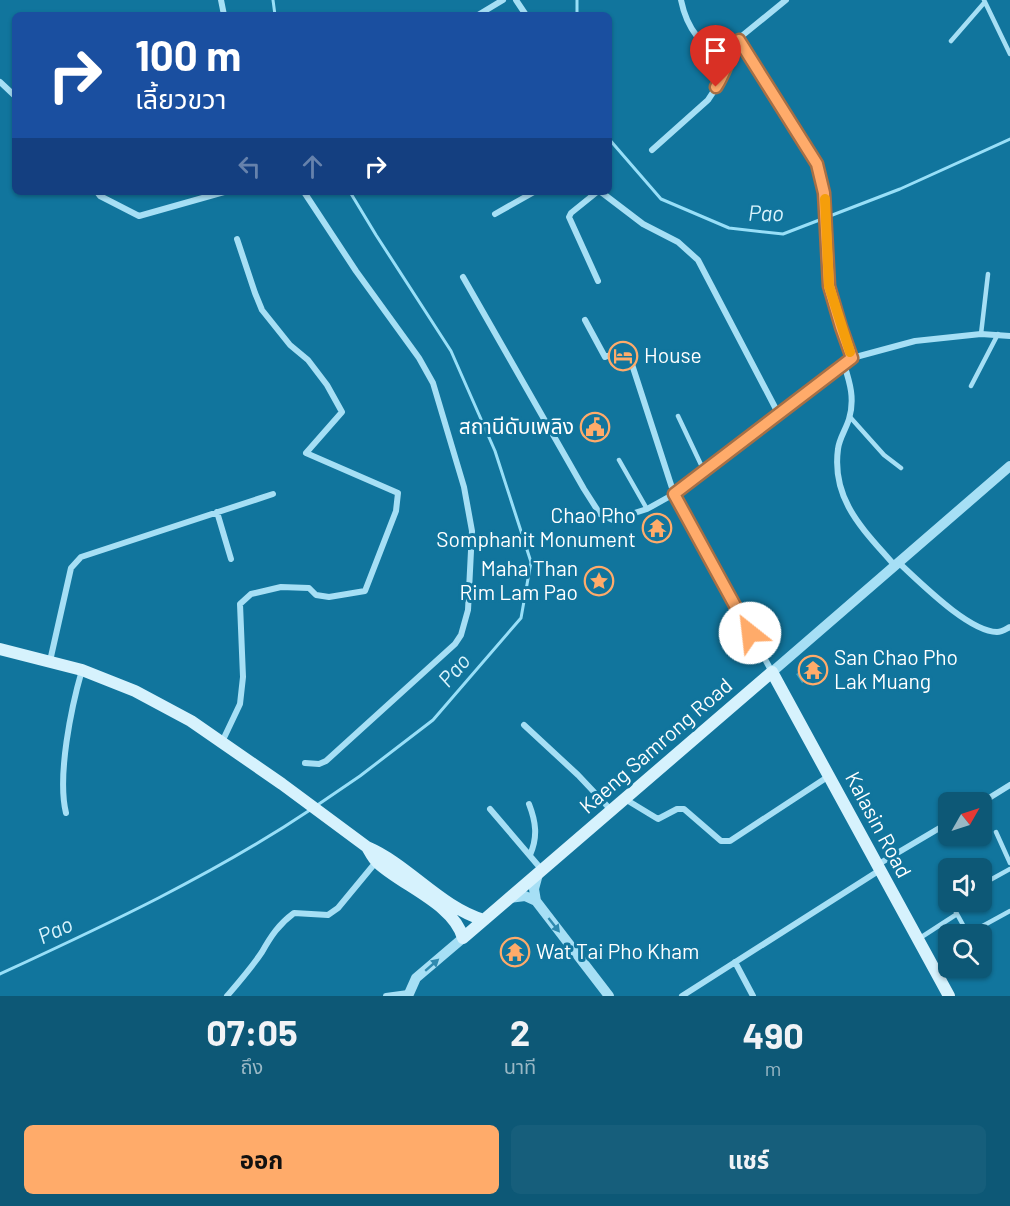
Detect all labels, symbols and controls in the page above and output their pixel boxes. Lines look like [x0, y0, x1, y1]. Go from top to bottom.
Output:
pin [690, 25, 741, 87]
text: 100 m [135, 29, 241, 79]
icon: arrive [699, 34, 732, 67]
icon: right [36, 36, 114, 114]
text: เลี้ยวขวา [135, 82, 226, 114]
icon: left [233, 150, 266, 183]
icon: ahead [296, 150, 329, 183]
icon: right [359, 150, 392, 183]
water label: Pao [748, 199, 784, 225]
hotel icon: House [607, 340, 639, 372]
place label: House [644, 342, 702, 367]
public building icon: สถานีดับเพลิง [579, 411, 611, 443]
place label: สถานีดับเพลิง [459, 413, 574, 438]
place label: Chao Pho Somphanit Monument [436, 502, 636, 551]
temple icon: Chao Pho Somphanit Monument [641, 512, 673, 544]
place label: Maha Than Rim Lam Pao [459, 555, 578, 604]
place icon: Maha Than Rim Lam Pao [583, 565, 615, 597]
position arrow [718, 601, 782, 665]
place label: San Chao Pho Lak Muang [834, 644, 958, 693]
water label: Pao [432, 647, 475, 691]
temple icon: San Chao Pho Lak Muang [797, 654, 829, 686]
street label: Kaeng Samrong Road [574, 672, 736, 818]
street label: Kalasin Road [841, 767, 918, 882]
north arrow [938, 792, 992, 846]
map controls [938, 792, 992, 978]
button: sound [938, 858, 992, 912]
water label: Pao [33, 910, 76, 948]
one-way arrow [548, 917, 560, 932]
button: search [938, 924, 992, 978]
temple icon: Wat Tai Pho Kham [499, 936, 531, 968]
place label: Wat Tai Pho Kham [536, 938, 699, 963]
one-way arrow [424, 958, 440, 971]
text: 07:05 [206, 1010, 298, 1053]
text: 2 [510, 1010, 530, 1053]
text: 490 [742, 1013, 804, 1056]
text: ถึง [240, 1054, 263, 1078]
text: นาที [504, 1054, 536, 1078]
text: m [765, 1056, 781, 1080]
button: ออก [24, 1125, 499, 1194]
button: แชร์ [511, 1125, 986, 1194]

